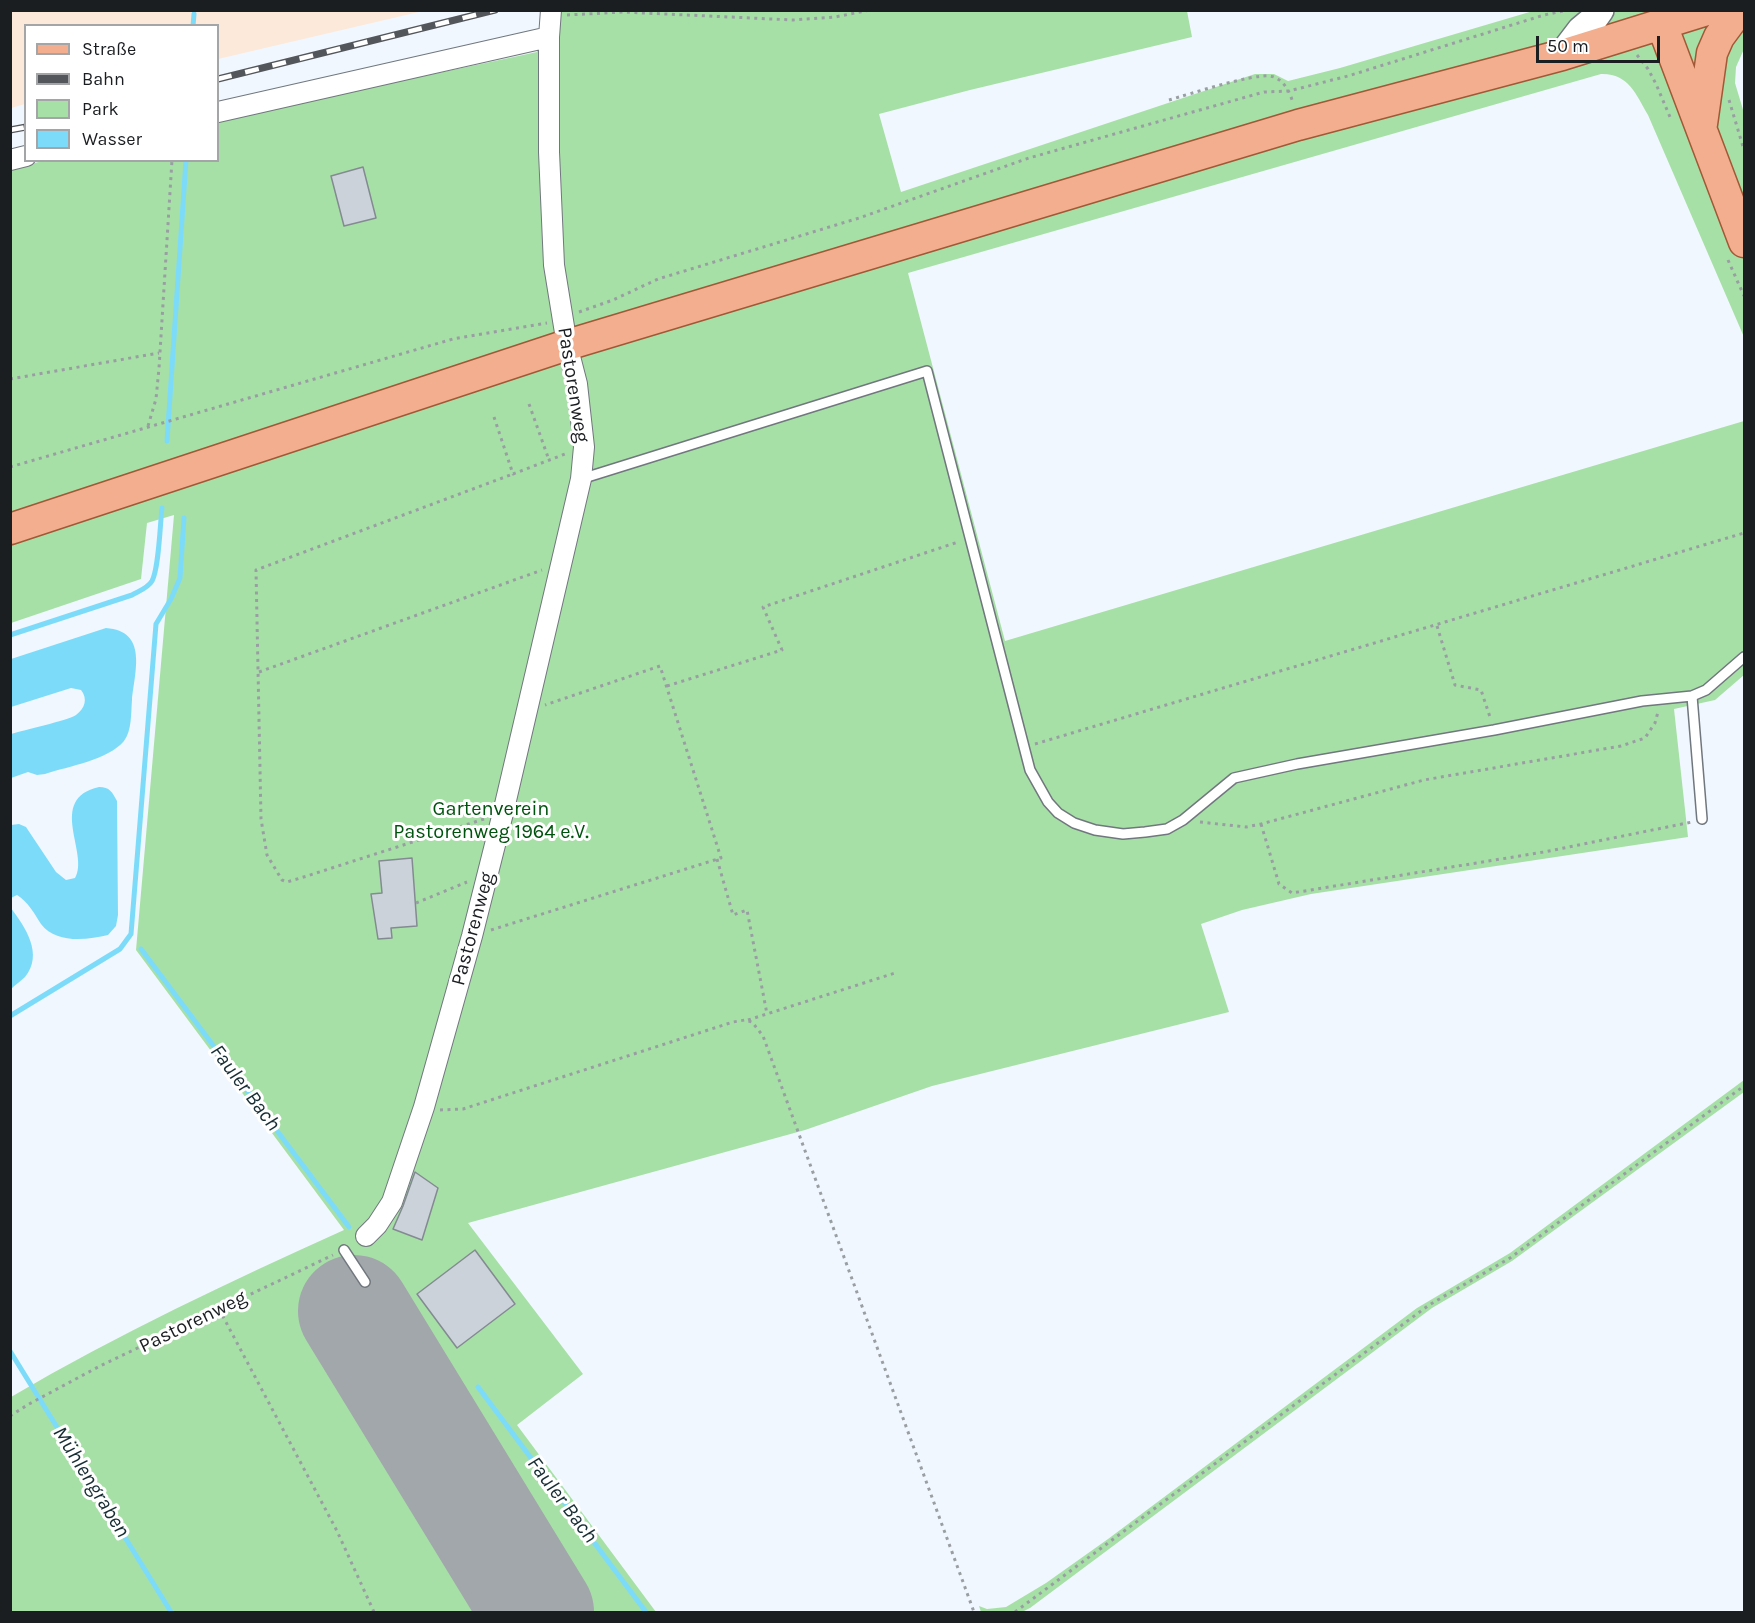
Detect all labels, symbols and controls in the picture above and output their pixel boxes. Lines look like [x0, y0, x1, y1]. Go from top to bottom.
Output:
legend [24, 24, 219, 162]
scale bar [1539, 24, 1664, 62]
text: 50 m [1547, 35, 1589, 57]
text: Straße [82, 38, 136, 60]
text: Bahn [82, 68, 125, 90]
text: Park [82, 98, 119, 120]
text: Wasser [82, 128, 142, 150]
street label: Pastorenweg [552, 326, 594, 444]
park label: Gartenverein Pastorenweg 1964 e.V. [393, 797, 589, 844]
street label: Pastorenweg [446, 870, 500, 988]
water label: Fauler Bach [204, 1040, 286, 1136]
street label: Pastorenweg [135, 1286, 251, 1358]
water label: Mühlengraben [47, 1422, 135, 1542]
water label: Fauler Bach [521, 1452, 603, 1548]

